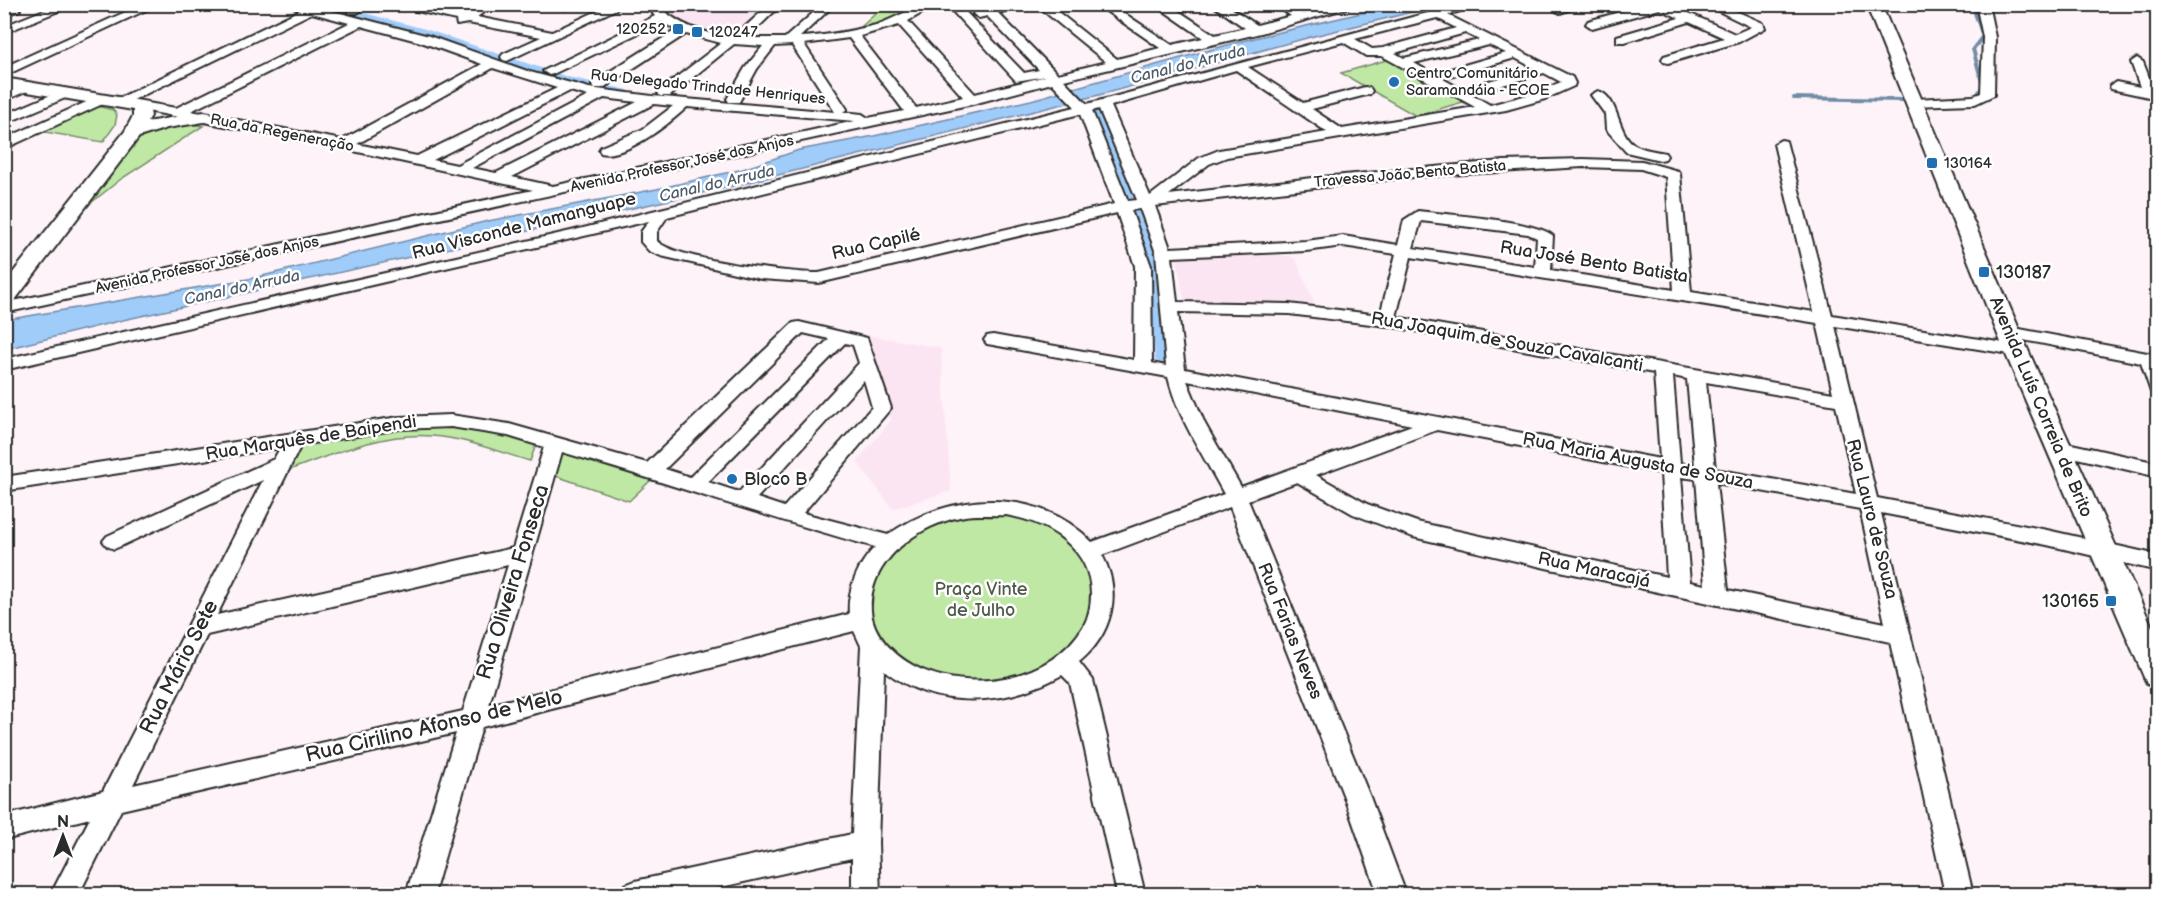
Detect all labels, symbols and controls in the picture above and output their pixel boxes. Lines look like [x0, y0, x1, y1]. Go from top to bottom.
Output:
place label: 120252 [616, 20, 666, 39]
marker: 120252 [671, 22, 685, 36]
place label: 120247 [709, 23, 758, 42]
marker: 120247 [690, 25, 704, 39]
water label: Canal do Arruda [1129, 42, 1247, 88]
place label: Centro Comunitário Saramandáia - ECOE [1406, 64, 1550, 100]
street label: Rua Delegado Trindade Henriques [590, 65, 827, 109]
marker: Centro Comunitário Saramandáia - ECOE [1387, 75, 1401, 89]
street label: Rua da Regeneração [209, 110, 355, 156]
street label: Avenida Professor José dos Anjos [568, 131, 796, 197]
place label: 130164 [1944, 154, 1992, 173]
street label: Travessa João Bento Batista [1313, 156, 1507, 192]
marker: 130164 [1925, 156, 1939, 170]
water label: Canal do Arruda [657, 161, 777, 207]
street label: Rua Visconde Mamanguape [410, 188, 638, 264]
street label: Rua Capilé [830, 224, 922, 264]
street label: Avenida Professor José dos Anjos [93, 232, 321, 298]
street label: Rua José Bento Batista [1498, 237, 1690, 287]
place label: 130187 [1996, 262, 2051, 283]
marker: 130187 [1977, 265, 1991, 279]
water label: Canal do Arruda [182, 266, 302, 310]
street label: Avenida Luís Correia de Brito [1985, 294, 2097, 520]
street label: Rua Joaquim de Souza Cavalcanti [1369, 308, 1645, 376]
street label: Rua Marquês de Baipendi [204, 411, 418, 465]
street label: Rua Maria Augusta de Souza [1521, 428, 1755, 494]
street label: Rua Lauro de Souza [1842, 437, 1902, 601]
place label: Bloco B [744, 469, 807, 490]
marker: Bloco B [725, 472, 739, 486]
street label: Rua Oliveira Fonseca [471, 481, 555, 683]
street label: Rua Maracajá [1536, 548, 1652, 592]
street label: Rua Farias Neves [1253, 560, 1327, 702]
park label: Praça Vinte de Julho [935, 579, 1028, 621]
place label: 130165 [2042, 591, 2099, 612]
marker: 130165 [2104, 594, 2118, 608]
street label: Rua Mário Sete [134, 596, 224, 738]
street label: Rua Cirilino Afonso de Melo [303, 684, 565, 768]
north arrow [33, 806, 93, 866]
text: N [57, 813, 69, 832]

